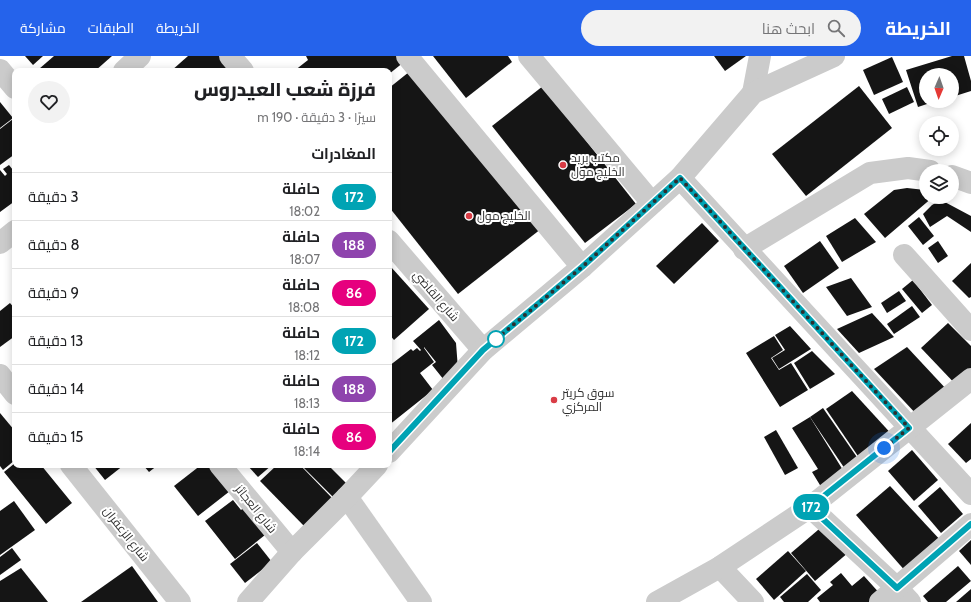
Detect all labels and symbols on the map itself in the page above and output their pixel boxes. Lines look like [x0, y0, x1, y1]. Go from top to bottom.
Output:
north arrow [919, 68, 959, 108]
place label: مكتب بريد الخليج مول [571, 150, 625, 180]
marker: مكتب بريد الخليج مول [558, 160, 568, 170]
place label: الخليج مول [477, 208, 531, 224]
marker: الخليج مول [464, 211, 474, 221]
street label: شارع القاضي [408, 267, 463, 326]
unlabelled marker [487, 330, 505, 348]
place label: سوق كريتر المركزي [561, 385, 614, 417]
marker: سوق كريتر المركزي [549, 395, 559, 405]
your location [874, 438, 894, 458]
street label: شارع العجائز [231, 481, 280, 537]
line badge: 172 [788, 494, 834, 520]
street label: شارع الزعفران [99, 503, 153, 565]

